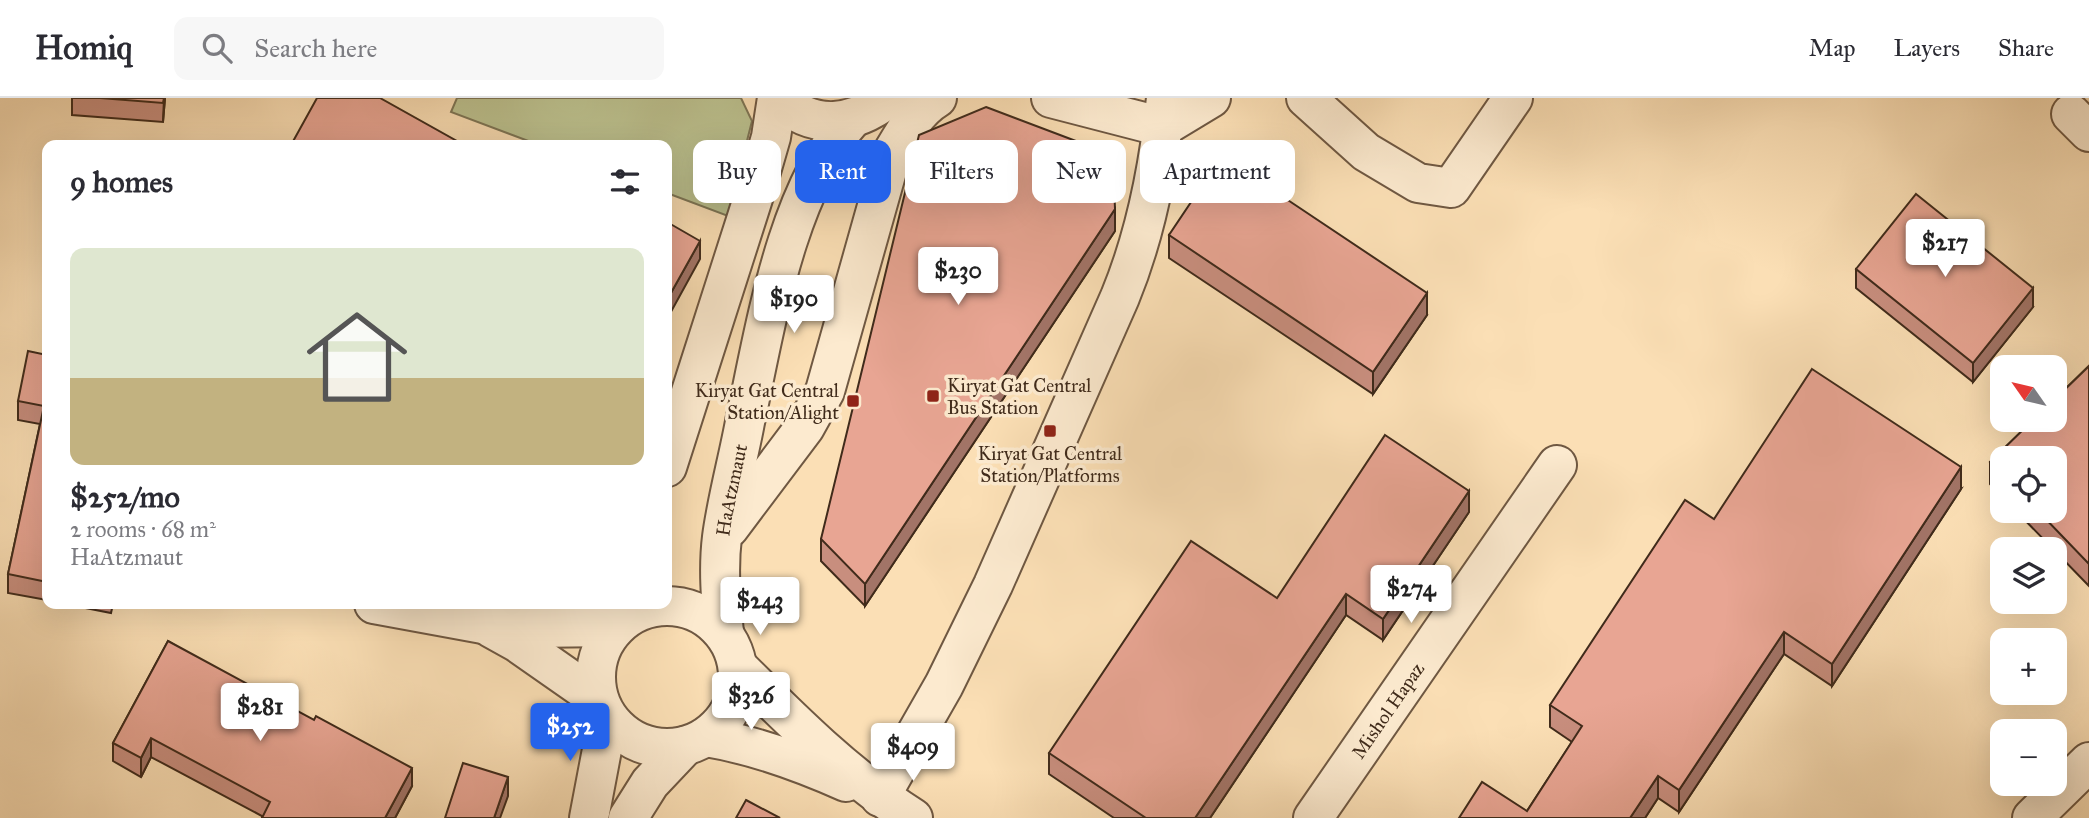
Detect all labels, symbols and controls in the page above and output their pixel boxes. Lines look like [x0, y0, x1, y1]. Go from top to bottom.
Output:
search box [174, 17, 664, 80]
text: Homiq [35, 28, 132, 68]
icon: search [198, 29, 236, 67]
text: Search here [254, 32, 377, 64]
text: Map [1809, 33, 1856, 63]
text: Layers [1894, 33, 1960, 63]
text: Share [1998, 33, 2054, 63]
chip: Buy [693, 140, 781, 203]
chip: Rent [795, 140, 891, 203]
chip: Filters [905, 140, 1018, 203]
chip: New [1032, 140, 1126, 203]
chip: Apartment [1140, 140, 1295, 203]
icon: filters [606, 163, 644, 201]
text: 9 homes [70, 164, 173, 200]
pin: $217 [1904, 220, 1986, 279]
text: $217 [1922, 228, 1968, 256]
pin: $230 [917, 248, 999, 307]
text: $230 [934, 256, 982, 284]
pin: $190 [753, 275, 835, 335]
text: $190 [770, 284, 818, 312]
icon: home [294, 294, 420, 420]
north arrow [1990, 355, 2067, 432]
map controls [1990, 355, 2067, 796]
place label: Kiryat Gat Central Bus Station [947, 374, 1092, 419]
place label: Kiryat Gat Central Station/Alight [695, 379, 840, 425]
marker: Kiryat Gat Central Bus Station [925, 388, 941, 404]
marker: Kiryat Gat Central Station/Alight [845, 393, 861, 409]
marker: Kiryat Gat Central Station/Platforms [1042, 423, 1058, 439]
street label: HaAtzmaut [711, 442, 752, 538]
place label: Kiryat Gat Central Station/Platforms [978, 442, 1123, 487]
button: locate [1990, 446, 2067, 523]
text: $252/mo [70, 479, 180, 515]
text: 2 rooms · 68 m² [70, 515, 216, 543]
button: layers [1990, 537, 2067, 614]
text: HaAtzmaut [70, 543, 183, 571]
pin: $274 [1370, 566, 1452, 625]
text: $274 [1386, 574, 1436, 602]
pin: $243 [719, 578, 801, 637]
text: $243 [736, 586, 784, 614]
button: + [1990, 628, 2067, 705]
street label: Mishol Hapaz [1347, 658, 1429, 763]
pin: $326 [710, 672, 792, 732]
text: $326 [728, 681, 774, 709]
pin: $281 [219, 684, 301, 743]
text: $281 [237, 692, 283, 720]
pin: $252 [529, 704, 611, 763]
text: $252 [546, 712, 594, 740]
button: − [1990, 719, 2067, 796]
pin: $409 [872, 724, 954, 783]
text: $409 [887, 732, 939, 760]

